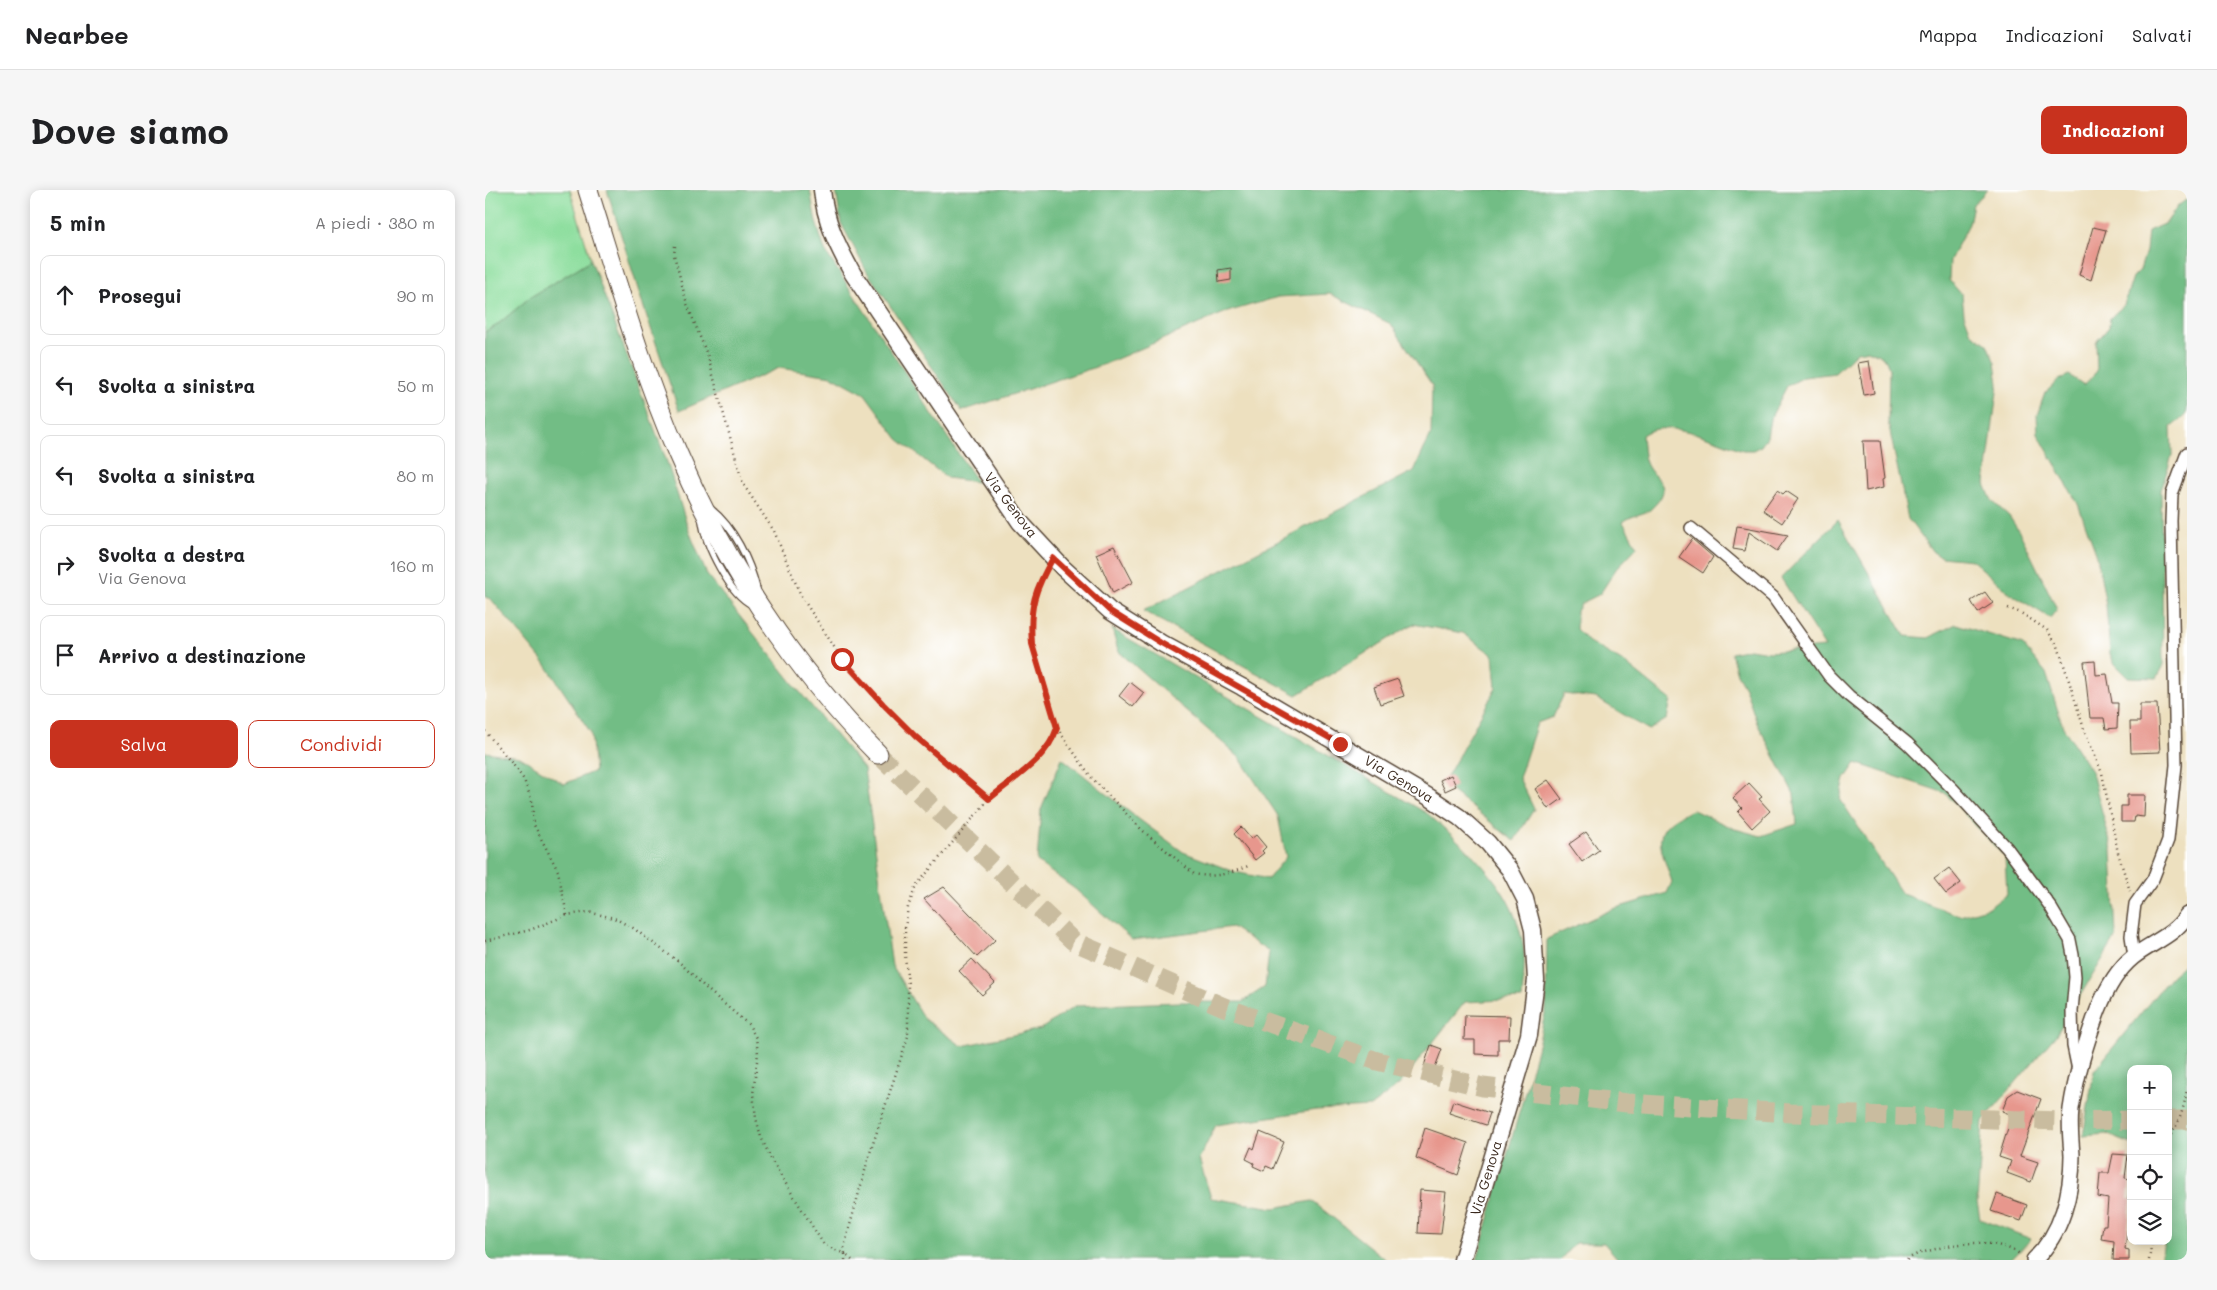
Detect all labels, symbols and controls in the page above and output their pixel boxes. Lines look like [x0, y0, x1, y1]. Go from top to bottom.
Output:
text: Nearbee [25, 19, 129, 50]
text: Mappa [1919, 23, 1978, 47]
text: Indicazioni [2006, 23, 2104, 47]
text: Salvati [2132, 23, 2192, 47]
button: Indicazioni [2041, 106, 2187, 154]
text: Dove siamo [30, 107, 229, 153]
text: 5 min [50, 209, 106, 236]
text: A piedi · 380 m [315, 212, 435, 233]
icon: ahead [51, 281, 79, 309]
text: Prosegui [98, 283, 182, 308]
text: 90 m [397, 285, 434, 306]
icon: left [51, 371, 79, 399]
text: Svolta a sinistra [98, 373, 255, 398]
text: 50 m [397, 375, 434, 396]
icon: left [51, 461, 79, 489]
text: Svolta a sinistra [98, 463, 255, 488]
text: 80 m [397, 465, 434, 486]
street label: Via Genova [980, 468, 1042, 541]
text: Svolta a destra [98, 542, 245, 567]
icon: right [51, 551, 79, 579]
text: 160 m [389, 555, 434, 576]
text: Via Genova [98, 567, 187, 588]
icon: arrive [51, 641, 79, 669]
text: Arrivo a destinazione [98, 643, 306, 668]
route start [831, 648, 854, 671]
button: Salva [50, 720, 238, 768]
button: Condividi [248, 720, 435, 768]
route end [1329, 733, 1352, 756]
street label: Via Genova [1361, 750, 1437, 807]
map controls [2127, 1065, 2172, 1245]
button: + [2127, 1065, 2172, 1110]
button: − [2127, 1110, 2172, 1155]
street label: Via Genova [1465, 1138, 1506, 1218]
button: locate [2127, 1155, 2172, 1200]
button: layers [2127, 1200, 2172, 1245]

